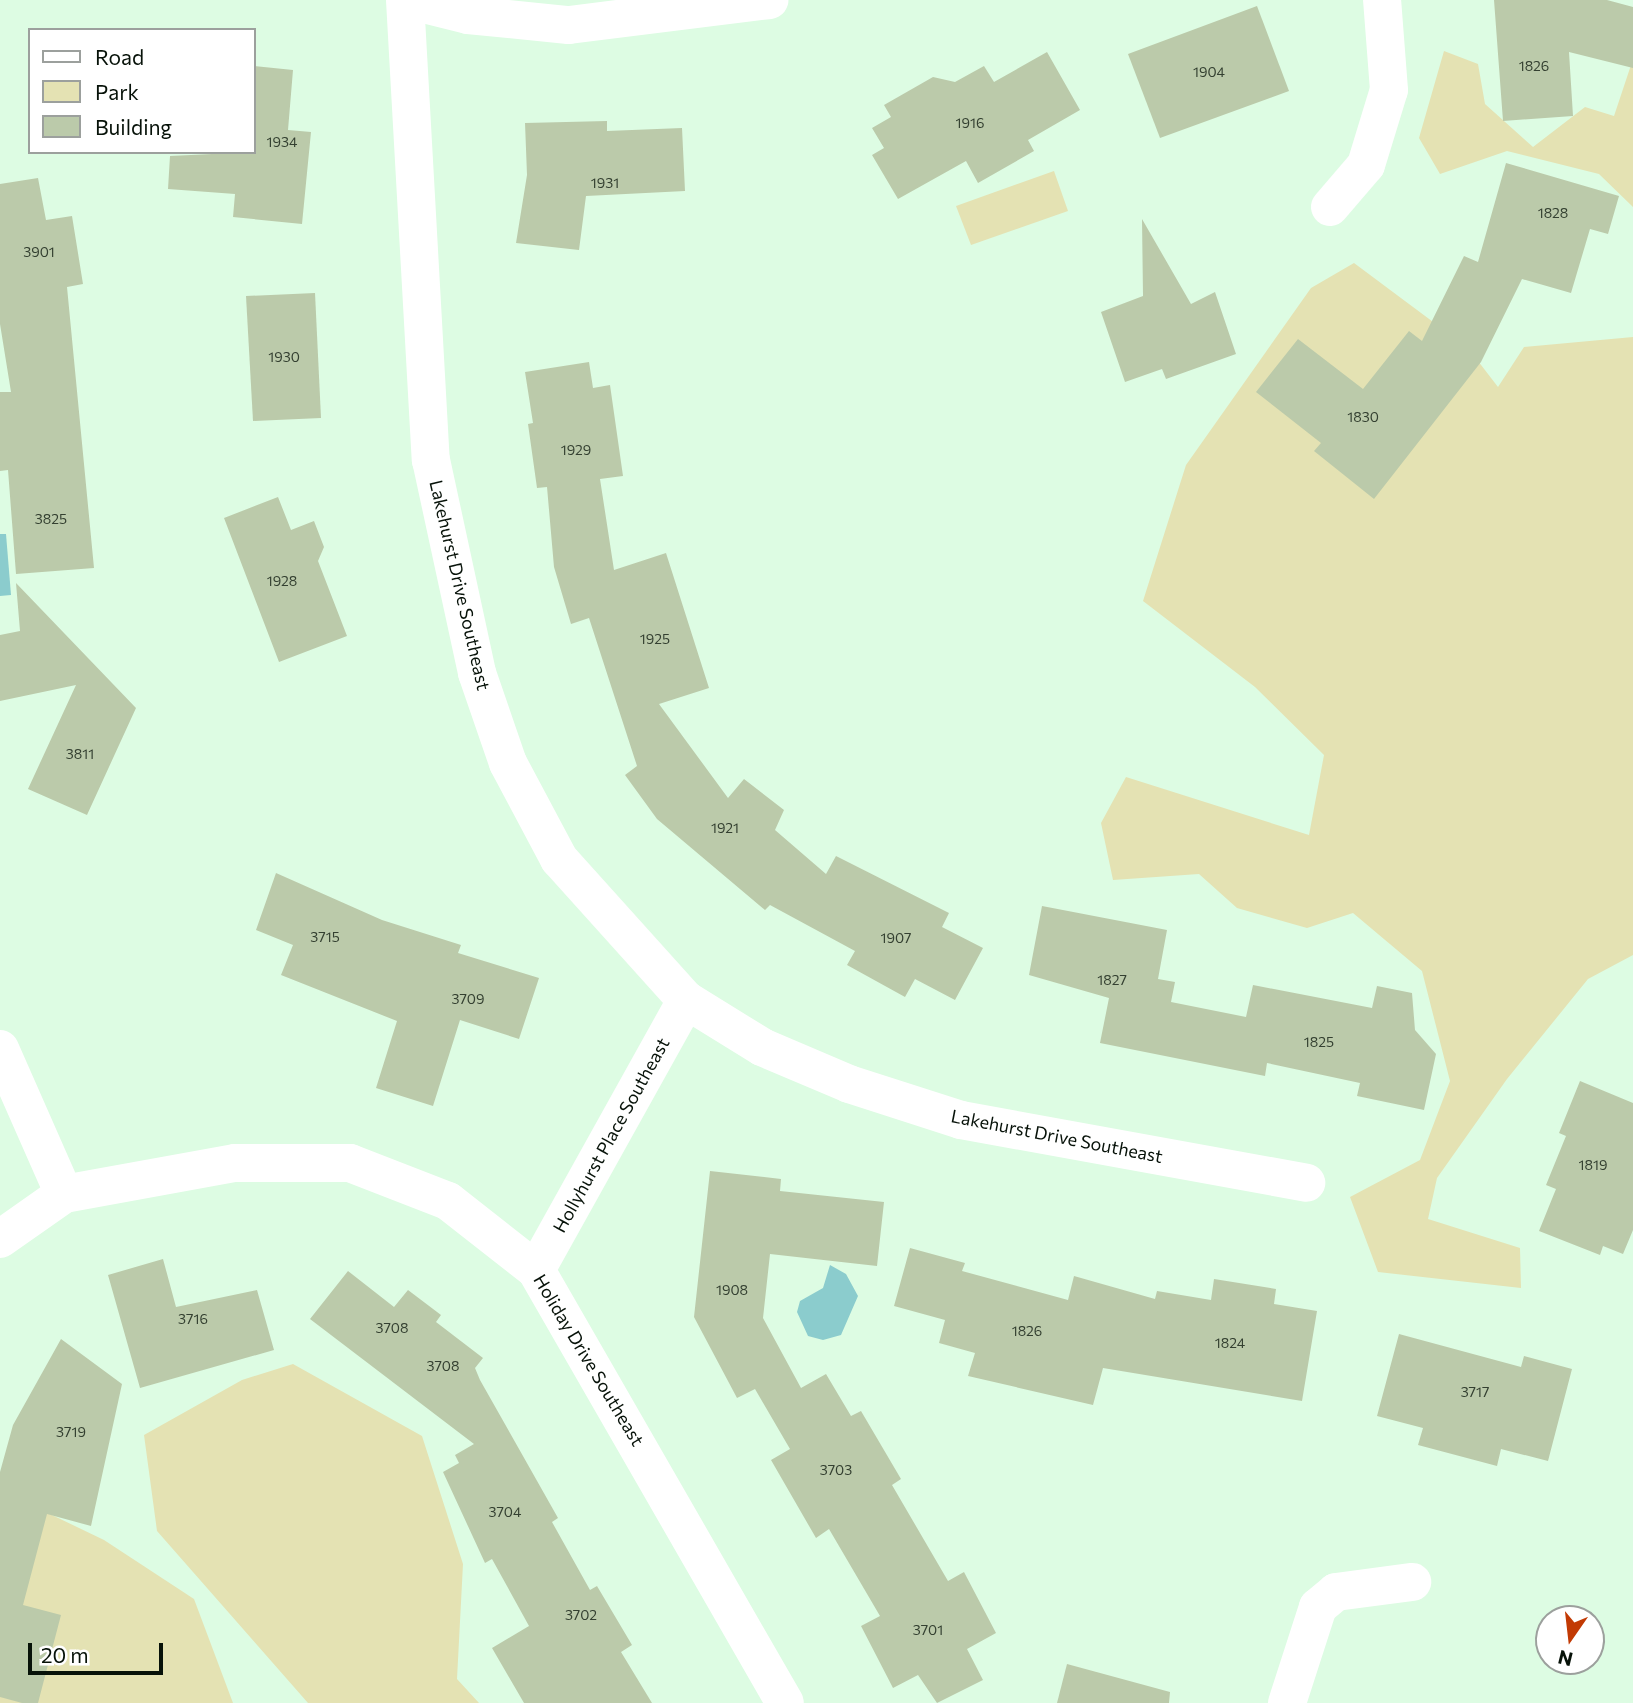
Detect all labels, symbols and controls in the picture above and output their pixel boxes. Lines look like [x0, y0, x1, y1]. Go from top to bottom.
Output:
legend [28, 28, 256, 154]
text: Road [95, 44, 144, 69]
house number: 1826 [1519, 58, 1549, 74]
house number: 1904 [1193, 64, 1225, 80]
text: Park [95, 79, 139, 104]
text: Building [95, 114, 172, 139]
house number: 1916 [956, 115, 984, 131]
house number: 1934 [267, 134, 297, 150]
house number: 1931 [591, 175, 619, 191]
house number: 1828 [1538, 205, 1568, 221]
house number: 3901 [23, 244, 55, 260]
house number: 1930 [268, 349, 300, 365]
house number: 1830 [1347, 409, 1379, 425]
house number: 1929 [561, 442, 591, 458]
street label: Lakehurst Drive Southeast [425, 478, 495, 692]
house number: 3825 [35, 511, 67, 527]
house number: 1928 [267, 573, 297, 589]
house number: 1925 [640, 631, 670, 647]
house number: 3811 [66, 746, 94, 762]
house number: 1921 [711, 820, 739, 836]
house number: 3715 [310, 929, 340, 945]
house number: 1907 [881, 930, 911, 946]
house number: 1827 [1097, 972, 1127, 988]
house number: 3709 [452, 991, 484, 1007]
street label: Hollyhurst Place Southeast [548, 1034, 674, 1236]
house number: 1825 [1304, 1034, 1334, 1050]
street label: Lakehurst Drive Southeast [949, 1105, 1165, 1167]
house number: 1819 [1579, 1157, 1607, 1173]
street label: Holiday Drive Southeast [529, 1270, 649, 1450]
house number: 1908 [716, 1282, 748, 1298]
house number: 3716 [178, 1311, 208, 1327]
house number: 3708 [376, 1320, 408, 1336]
house number: 1826 [1012, 1323, 1042, 1339]
house number: 1824 [1215, 1335, 1245, 1351]
house number: 3708 [427, 1358, 459, 1374]
house number: 3717 [1461, 1384, 1489, 1400]
house number: 3719 [56, 1424, 86, 1440]
house number: 3703 [820, 1462, 852, 1478]
house number: 3704 [489, 1504, 521, 1520]
north arrow [1535, 1605, 1605, 1675]
house number: 3702 [565, 1607, 597, 1623]
house number: 3701 [913, 1622, 943, 1638]
scale bar [32, 1630, 166, 1674]
text: 20 m [41, 1642, 89, 1667]
text: N [1556, 1646, 1575, 1672]

